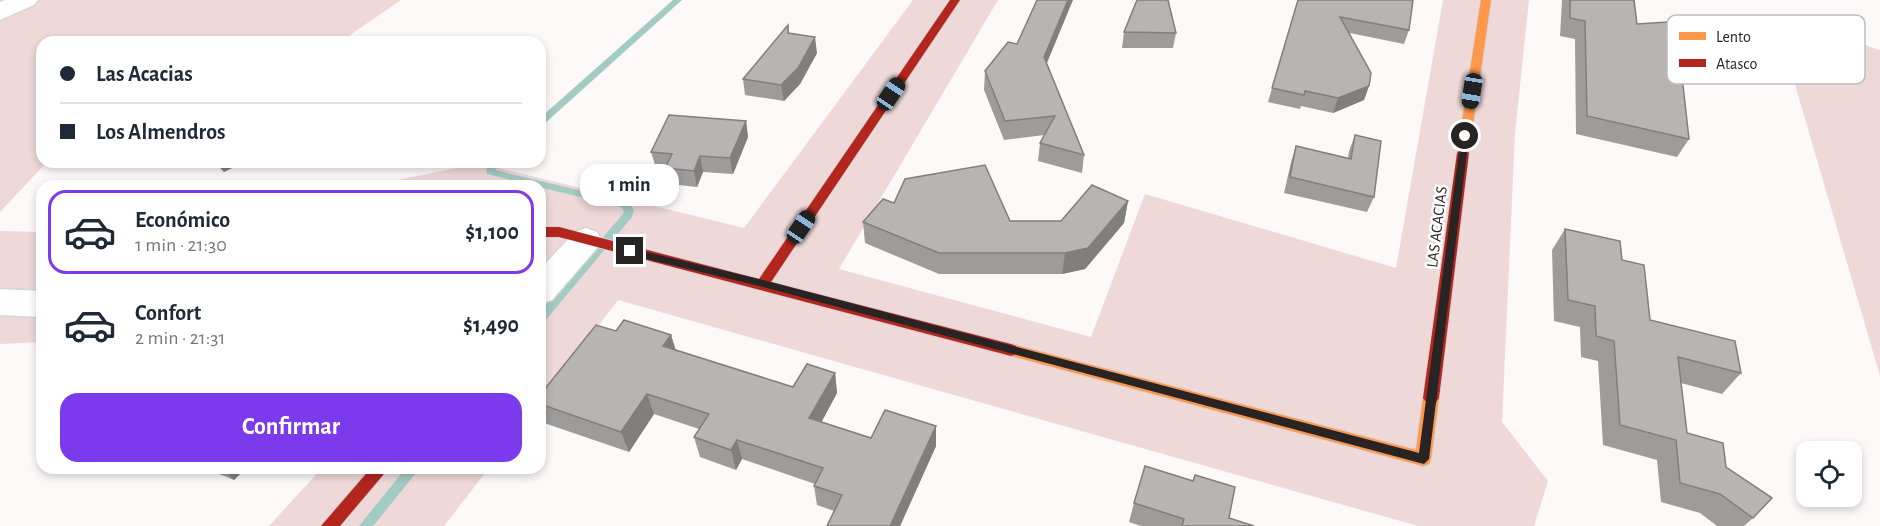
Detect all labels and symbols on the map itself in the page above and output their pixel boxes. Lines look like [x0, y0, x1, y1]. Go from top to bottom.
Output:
legend [1667, 15, 1865, 84]
text: Lento [1716, 29, 1751, 45]
text: Atasco [1716, 56, 1758, 72]
car [1460, 72, 1484, 110]
car [873, 74, 909, 114]
route start [1451, 122, 1478, 149]
callout: 1 min [580, 164, 680, 206]
street label: LAS ACACIAS [1424, 185, 1450, 269]
car [783, 207, 819, 247]
route end [616, 237, 643, 264]

